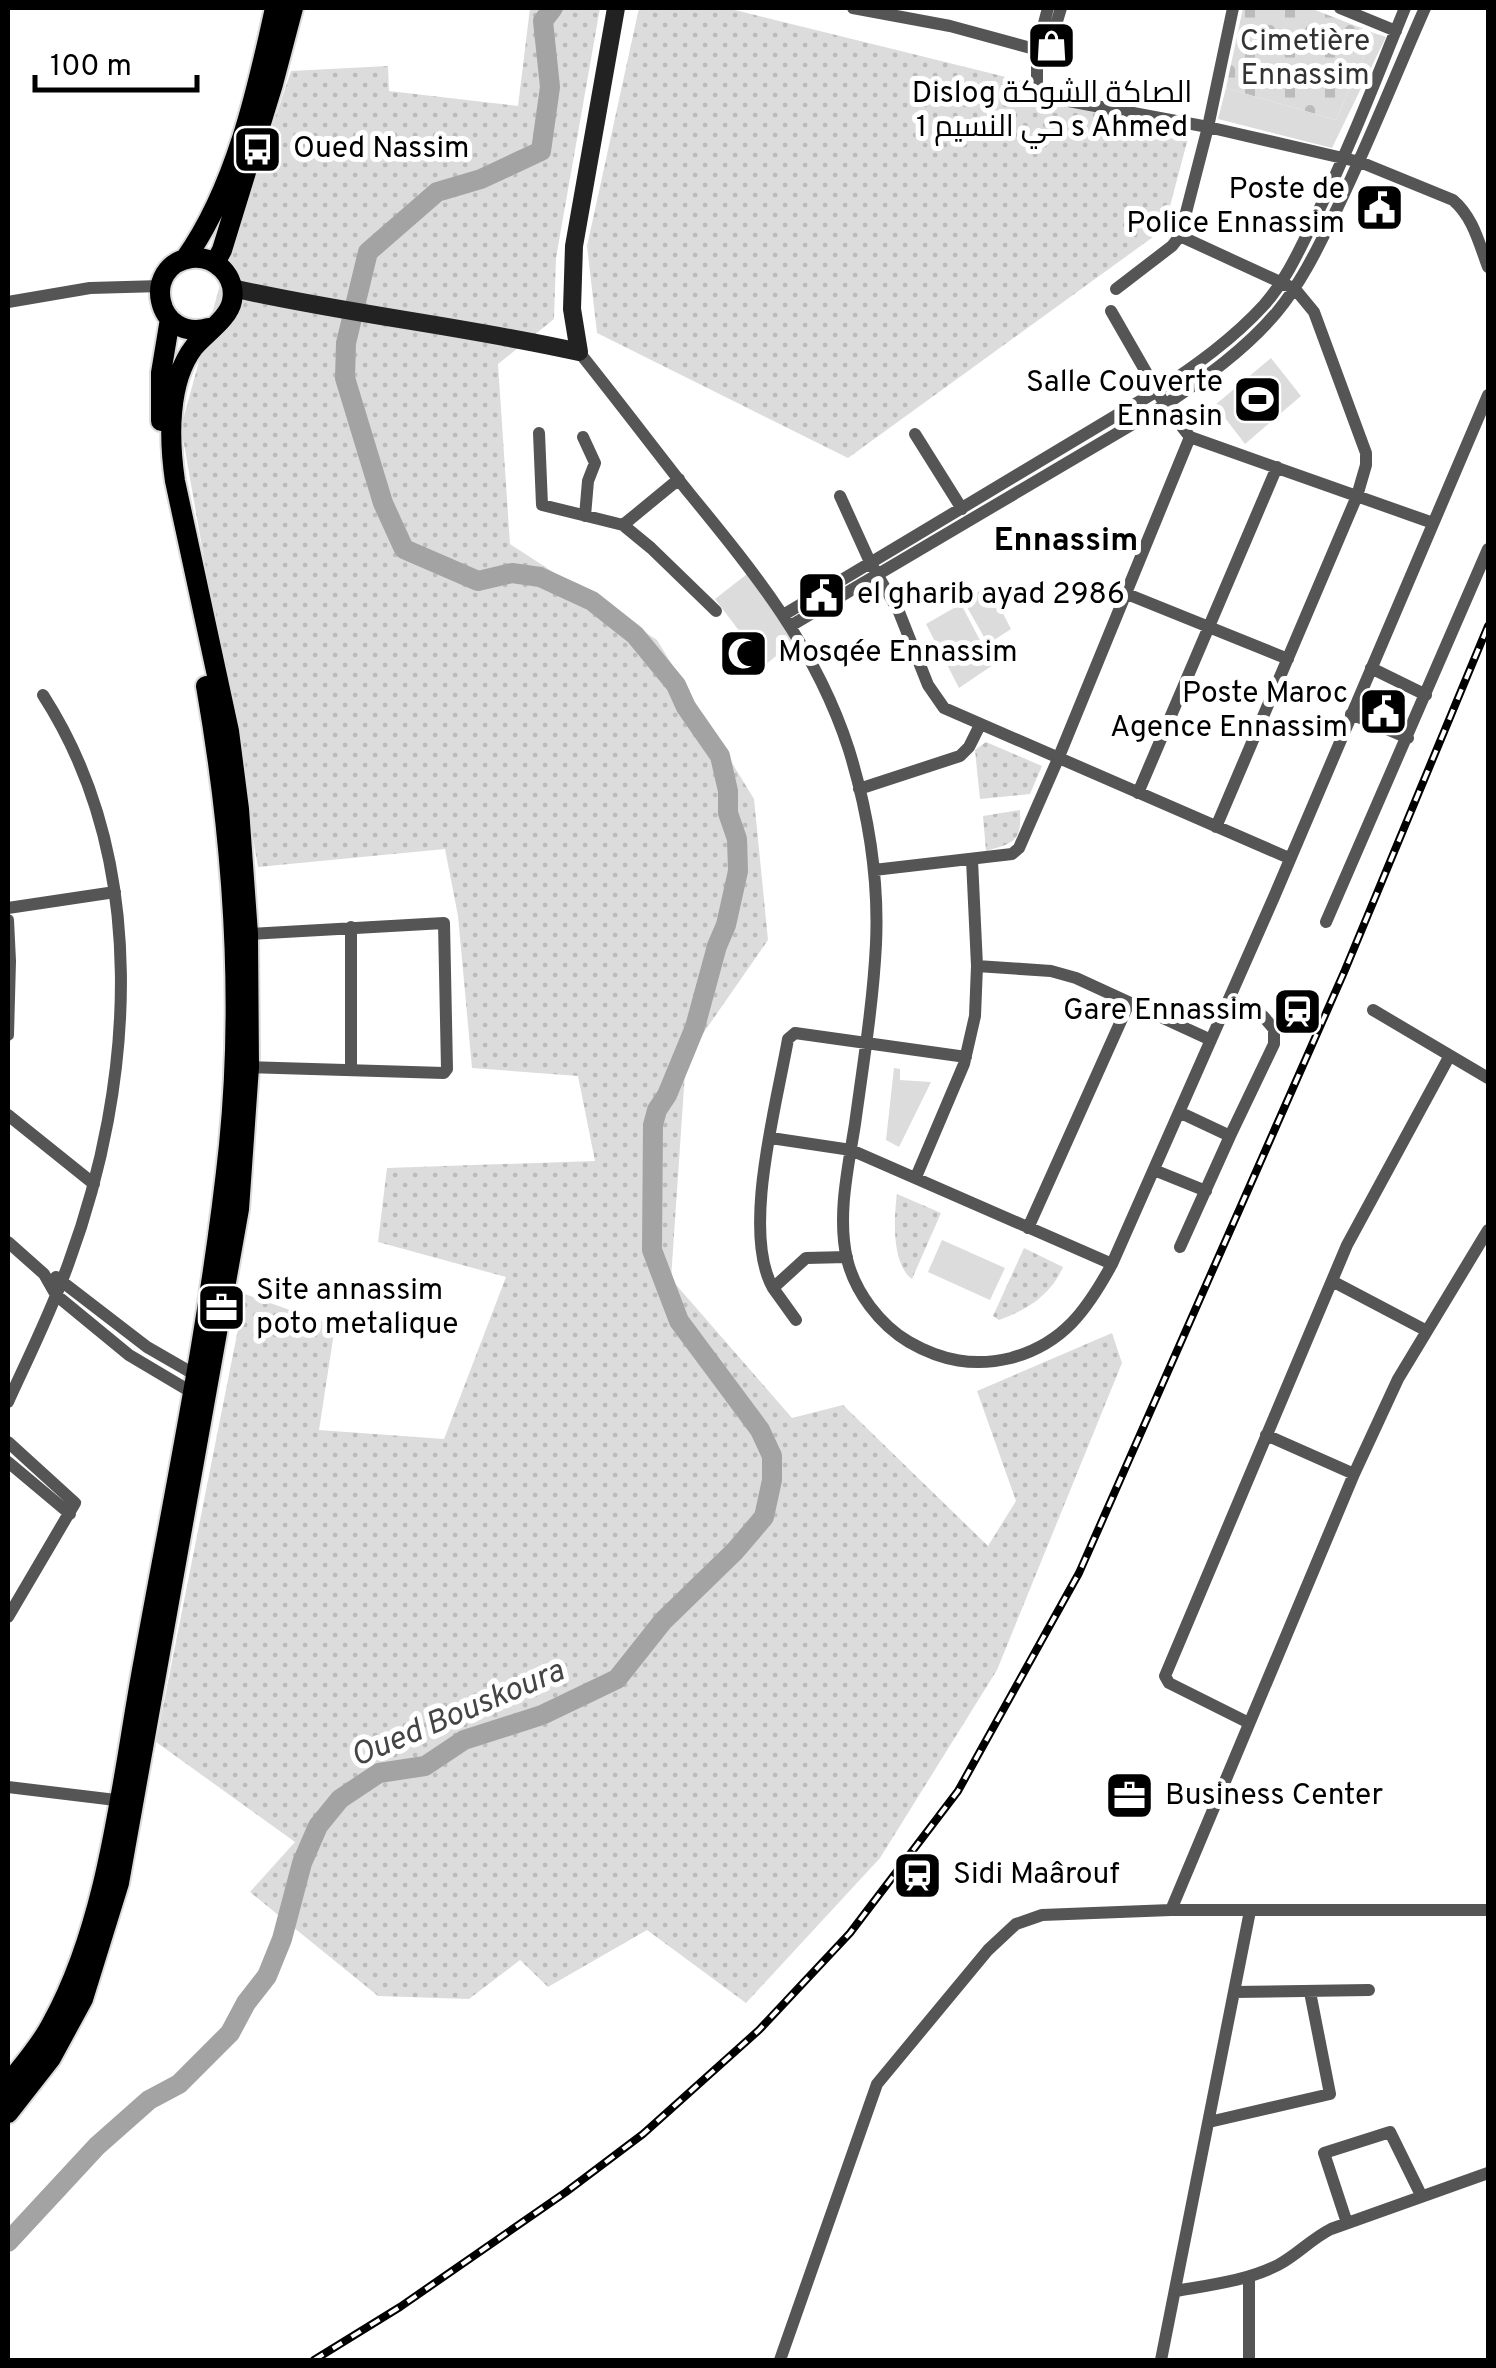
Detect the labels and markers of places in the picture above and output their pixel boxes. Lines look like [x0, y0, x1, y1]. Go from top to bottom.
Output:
shop icon: Dislog الصاكة الشوكة حي النسيم 1 s Ahmed [1026, 19, 1078, 71]
place label: Dislog الصاكة الشوكة حي النسيم 1 s Ahmed [912, 76, 1192, 149]
bus stop icon: Oued Nassim [232, 123, 284, 175]
place label: Oued Nassim [293, 131, 470, 168]
place label: Poste de Police Ennassim [1126, 172, 1345, 243]
public building icon: Poste de Police Ennassim [1354, 181, 1406, 233]
place label: Salle Couverte Ennasin [1026, 365, 1223, 436]
sports icon: Salle Couverte Ennasin [1232, 374, 1284, 426]
public building icon: el gharib ayad 2986 [796, 569, 848, 621]
place label: el gharib ayad 2986 [857, 577, 1125, 614]
mosque icon: Mosqée Ennassim [717, 627, 769, 679]
place label: Mosqée Ennassim [778, 635, 1018, 672]
place label: Poste Maroc Agence Ennassim [1110, 676, 1348, 747]
public building icon: Poste Maroc Agence Ennassim [1357, 685, 1409, 737]
station icon: Gare Ennassim [1272, 985, 1324, 1037]
place label: Gare Ennassim [1063, 993, 1263, 1030]
place label: Site annassim poto metalique [256, 1273, 458, 1344]
office icon: Site annassim poto metalique [195, 1282, 247, 1334]
office icon: Business Center [1104, 1770, 1156, 1822]
place label: Business Center [1165, 1778, 1384, 1815]
station icon: Sidi Maârouf [892, 1849, 944, 1901]
place label: Sidi Maârouf [953, 1857, 1119, 1894]

